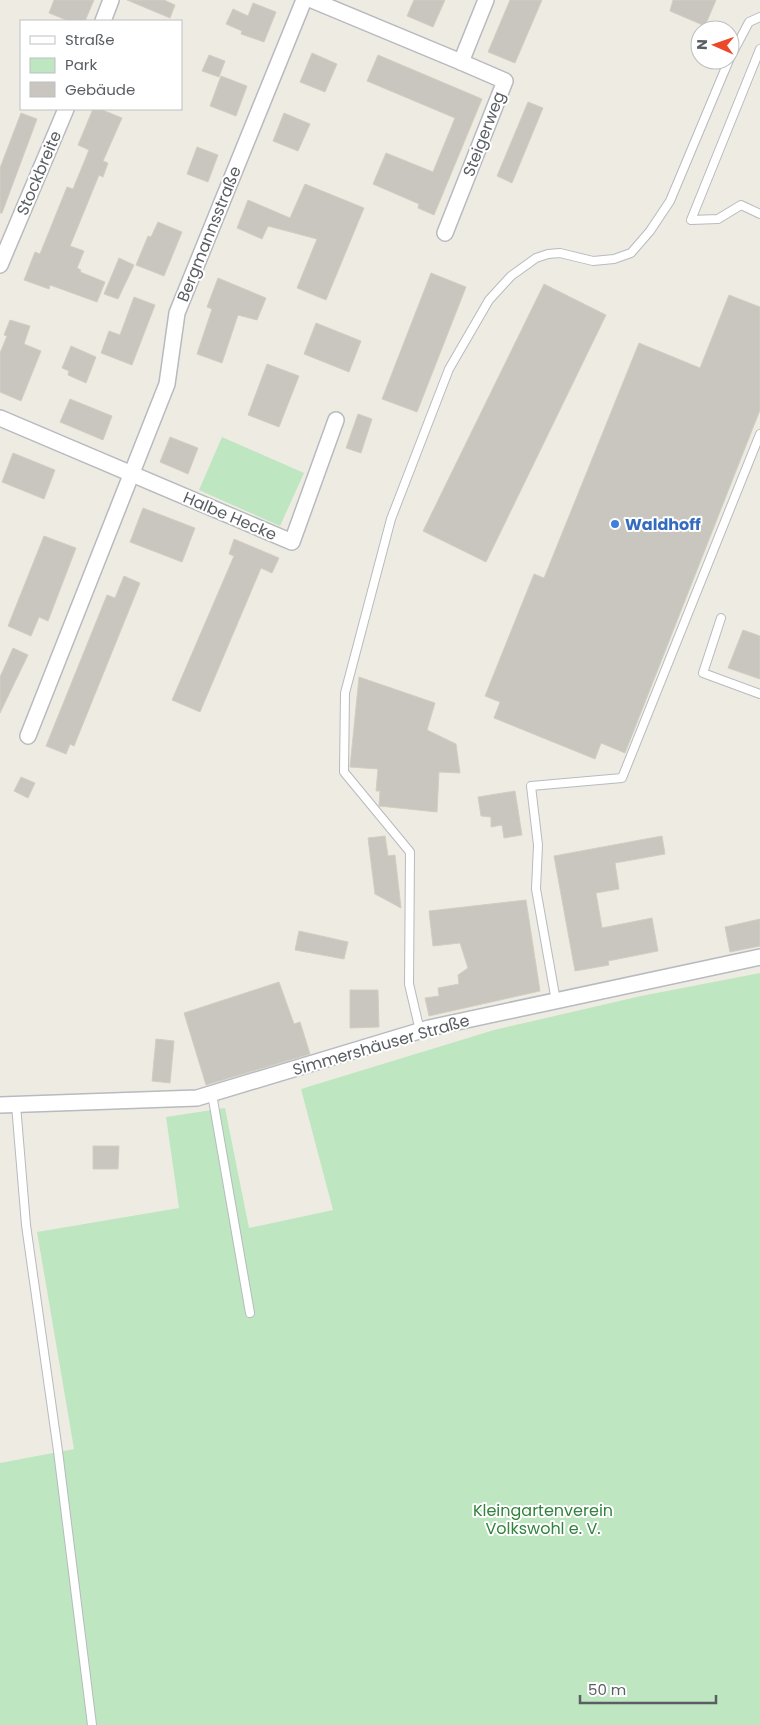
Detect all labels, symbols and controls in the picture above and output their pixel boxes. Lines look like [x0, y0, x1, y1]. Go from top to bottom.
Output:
legend [20, 20, 182, 110]
north arrow [690, 20, 740, 70]
text: Straße [65, 29, 115, 50]
text: N [692, 39, 712, 50]
text: Park [65, 54, 97, 75]
text: Gebäude [65, 79, 135, 100]
street label: Steigerweg [457, 88, 511, 180]
street label: Stockbreite [11, 127, 67, 219]
street label: Bergmannsstraße [171, 163, 247, 305]
street label: Halbe Hecke [180, 486, 280, 546]
place label: Waldhoff [625, 513, 701, 536]
marker: Waldhoff [609, 518, 621, 530]
street label: Simmershäuser Straße [290, 1009, 472, 1081]
park label: Kleingartenverein Volkswohl e. V. [473, 1499, 613, 1540]
scale bar [580, 1672, 716, 1704]
text: 50 m [588, 1679, 626, 1700]

